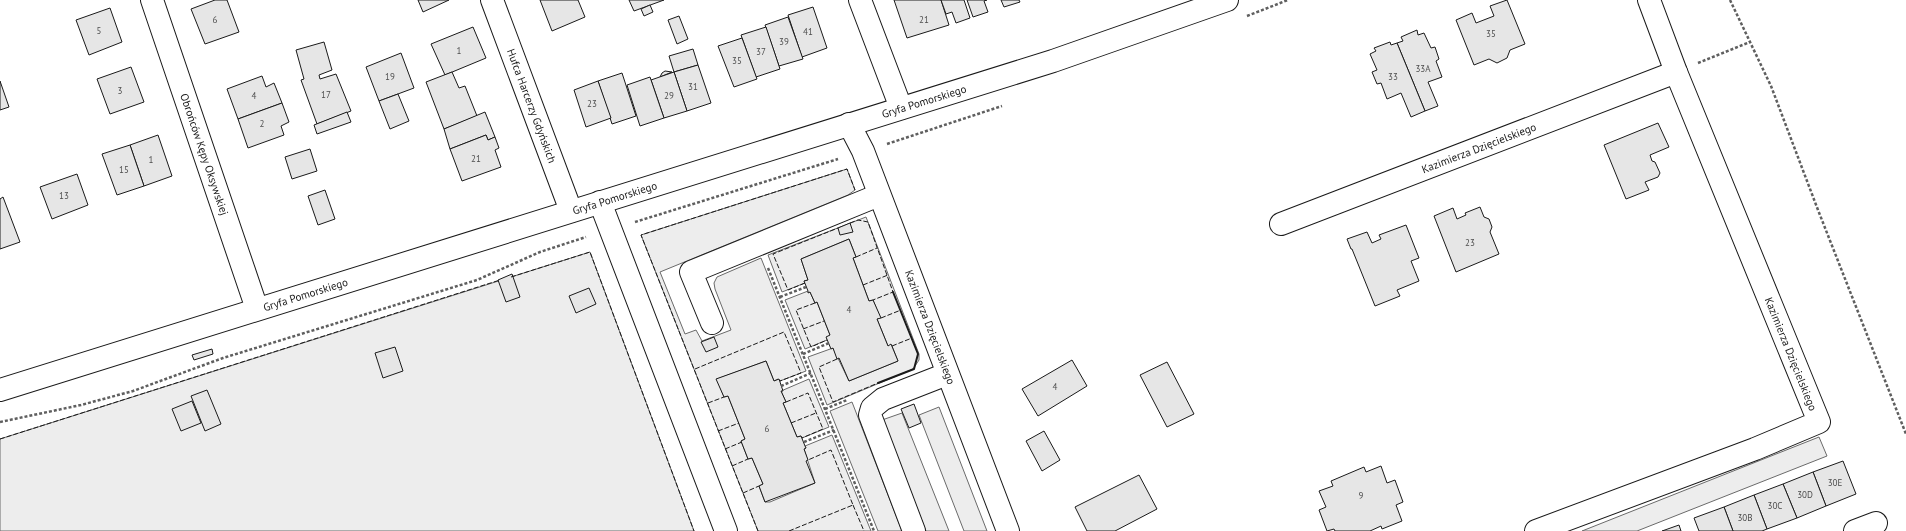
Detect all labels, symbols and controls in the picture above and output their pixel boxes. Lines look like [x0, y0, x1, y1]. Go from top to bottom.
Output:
house number: 6 [213, 14, 218, 25]
house number: 21 [919, 14, 929, 25]
house number: 5 [97, 25, 102, 36]
house number: 41 [803, 26, 813, 37]
house number: 35 [1486, 28, 1496, 39]
house number: 39 [779, 36, 789, 47]
house number: 1 [457, 45, 462, 56]
house number: 37 [756, 46, 766, 57]
street label: Hufca Harcerzy Gdyńskich [504, 47, 559, 165]
house number: 35 [732, 55, 742, 66]
house number: 33A [1415, 63, 1431, 74]
house number: 19 [385, 71, 395, 82]
house number: 33 [1388, 71, 1398, 82]
house number: 31 [688, 81, 698, 92]
street label: Gryfa Pomorskiego [880, 81, 968, 121]
house number: 3 [118, 85, 123, 96]
house number: 17 [321, 89, 331, 100]
house number: 4 [252, 90, 257, 101]
house number: 29 [664, 90, 674, 101]
street label: Obrońców Kępy Oksywskiej [177, 92, 232, 217]
house number: 23 [587, 98, 597, 109]
house number: 2 [260, 118, 265, 129]
street label: Kazimierza Dzięcielskiego [1420, 119, 1538, 176]
house number: 21 [471, 153, 481, 164]
house number: 1 [149, 154, 154, 165]
house number: 15 [119, 164, 129, 175]
street label: Gryfa Pomorskiego [571, 178, 659, 218]
house number: 13 [59, 190, 69, 201]
house number: 23 [1465, 237, 1475, 248]
street label: Kazimierza Dzięcielskiego [902, 268, 958, 387]
street label: Gryfa Pomorskiego [261, 275, 350, 314]
street label: Kazimierza Dzięcielskiego [1762, 295, 1820, 413]
house number: 4 [847, 304, 852, 315]
house number: 4 [1053, 381, 1058, 392]
house number: 6 [765, 423, 770, 434]
house number: 30E [1828, 477, 1842, 488]
house number: 30D [1797, 489, 1813, 500]
house number: 9 [1359, 490, 1364, 501]
house number: 30C [1768, 500, 1782, 511]
house number: 30B [1737, 512, 1753, 523]

